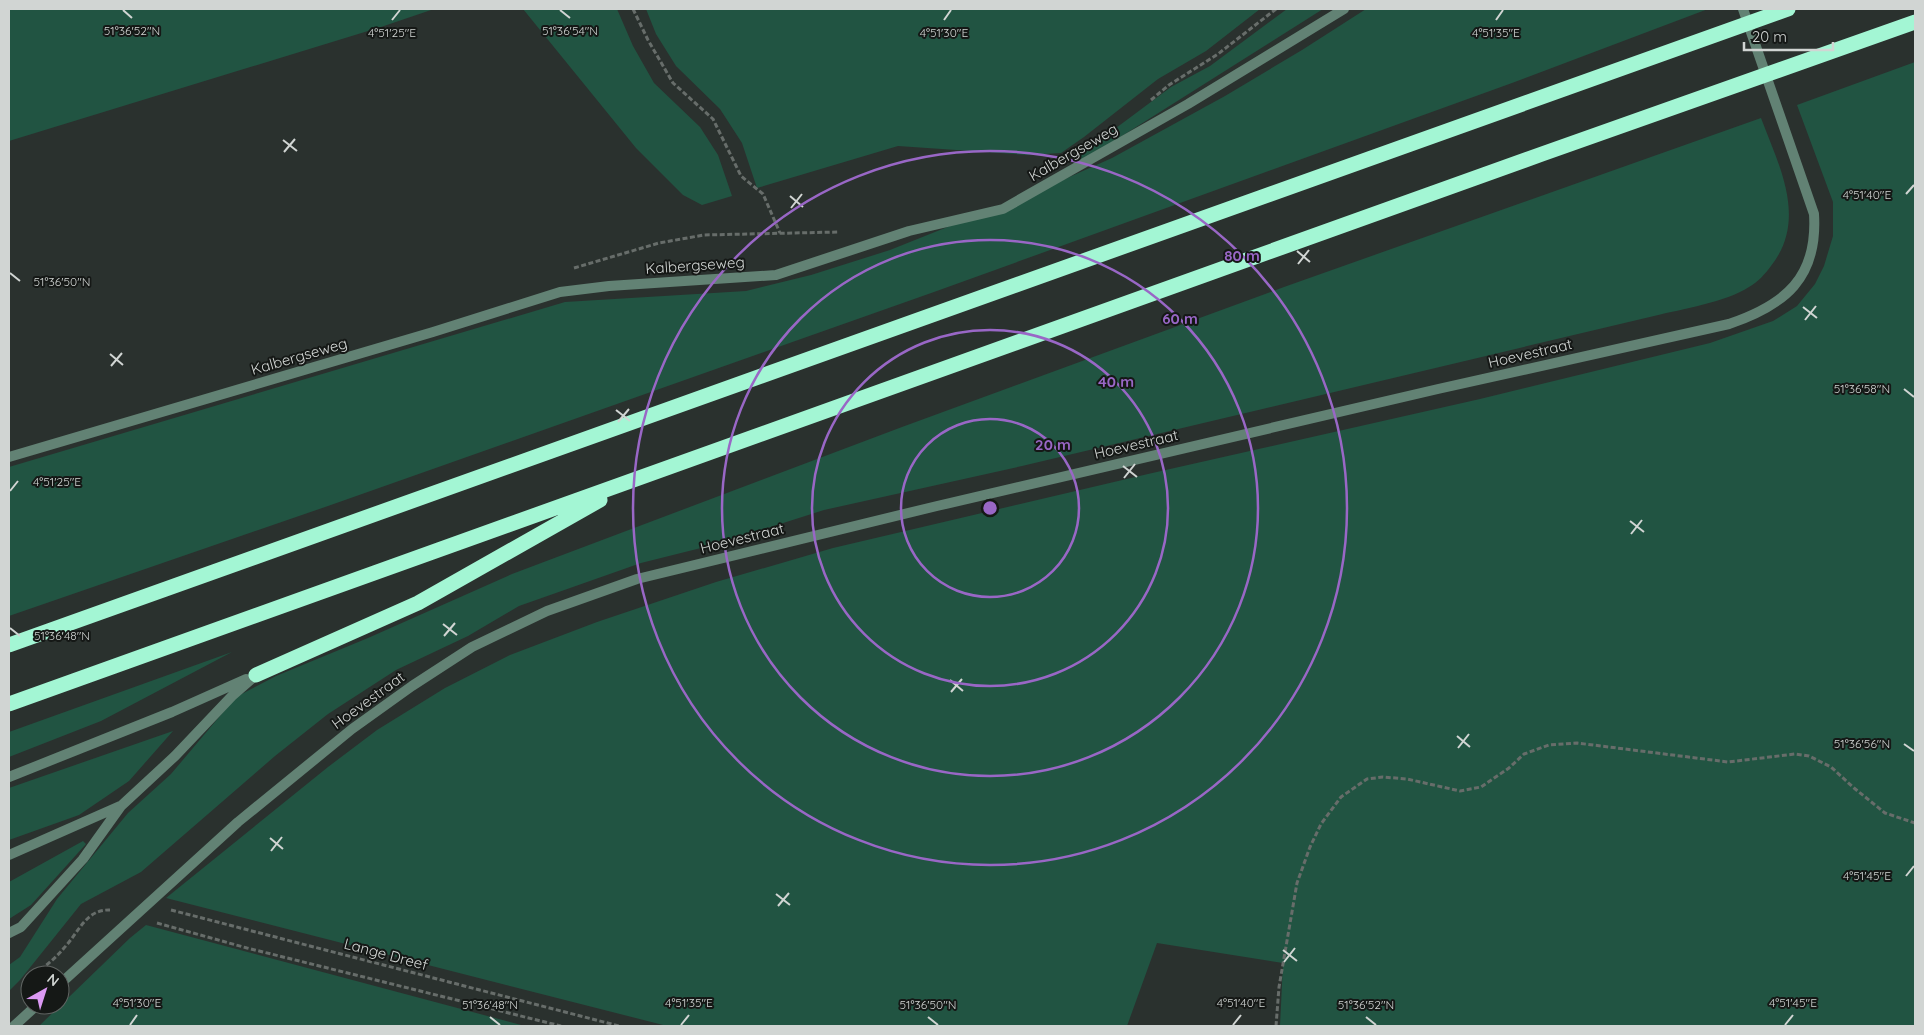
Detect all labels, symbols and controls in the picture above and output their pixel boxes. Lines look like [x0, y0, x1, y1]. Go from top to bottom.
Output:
scale bar [1744, 20, 1833, 52]
text: 51°36'52"N [104, 23, 160, 38]
text: 51°36'54"N [542, 23, 598, 38]
text: 4°51'25"E [368, 25, 416, 40]
text: 4°51'30"E [920, 25, 968, 40]
text: 4°51'35"E [1472, 25, 1520, 40]
text: 20 m [1752, 27, 1787, 46]
street label: Kalbergseweg [1025, 119, 1121, 185]
text: 4°51'40"E [1843, 187, 1891, 202]
text: 80 m [1224, 246, 1260, 265]
street label: Kalbergseweg [645, 252, 745, 278]
text: 51°36'50"N [33, 274, 91, 289]
text: 60 m [1162, 309, 1198, 328]
street label: Kalbergseweg [249, 333, 349, 379]
street label: Hoevestraat [1486, 334, 1574, 372]
text: 40 m [1098, 372, 1134, 391]
text: 51°36'58"N [1834, 381, 1890, 396]
street label: Hoevestraat [1092, 425, 1180, 463]
text: 20 m [1035, 435, 1071, 454]
text: 4°51'25"E [33, 474, 81, 489]
centre of rings [981, 499, 999, 517]
street label: Hoevestraat [698, 518, 786, 558]
text: 51°36'48"N [34, 628, 90, 643]
street label: Hoevestraat [328, 667, 408, 733]
text: 51°36'56"N [1834, 736, 1890, 751]
text: 4°51'45"E [1843, 868, 1891, 883]
street label: Lange Dreef [342, 934, 431, 974]
north arrow [20, 965, 70, 1015]
text: N [44, 970, 63, 990]
text: 4°51'30"E [113, 995, 161, 1010]
text: 4°51'35"E [665, 995, 713, 1010]
text: 4°51'40"E [1217, 995, 1265, 1010]
text: 4°51'45"E [1769, 995, 1817, 1010]
text: 51°36'48"N [462, 997, 518, 1012]
text: 51°36'50"N [899, 997, 957, 1012]
text: 51°36'52"N [1338, 997, 1394, 1012]

